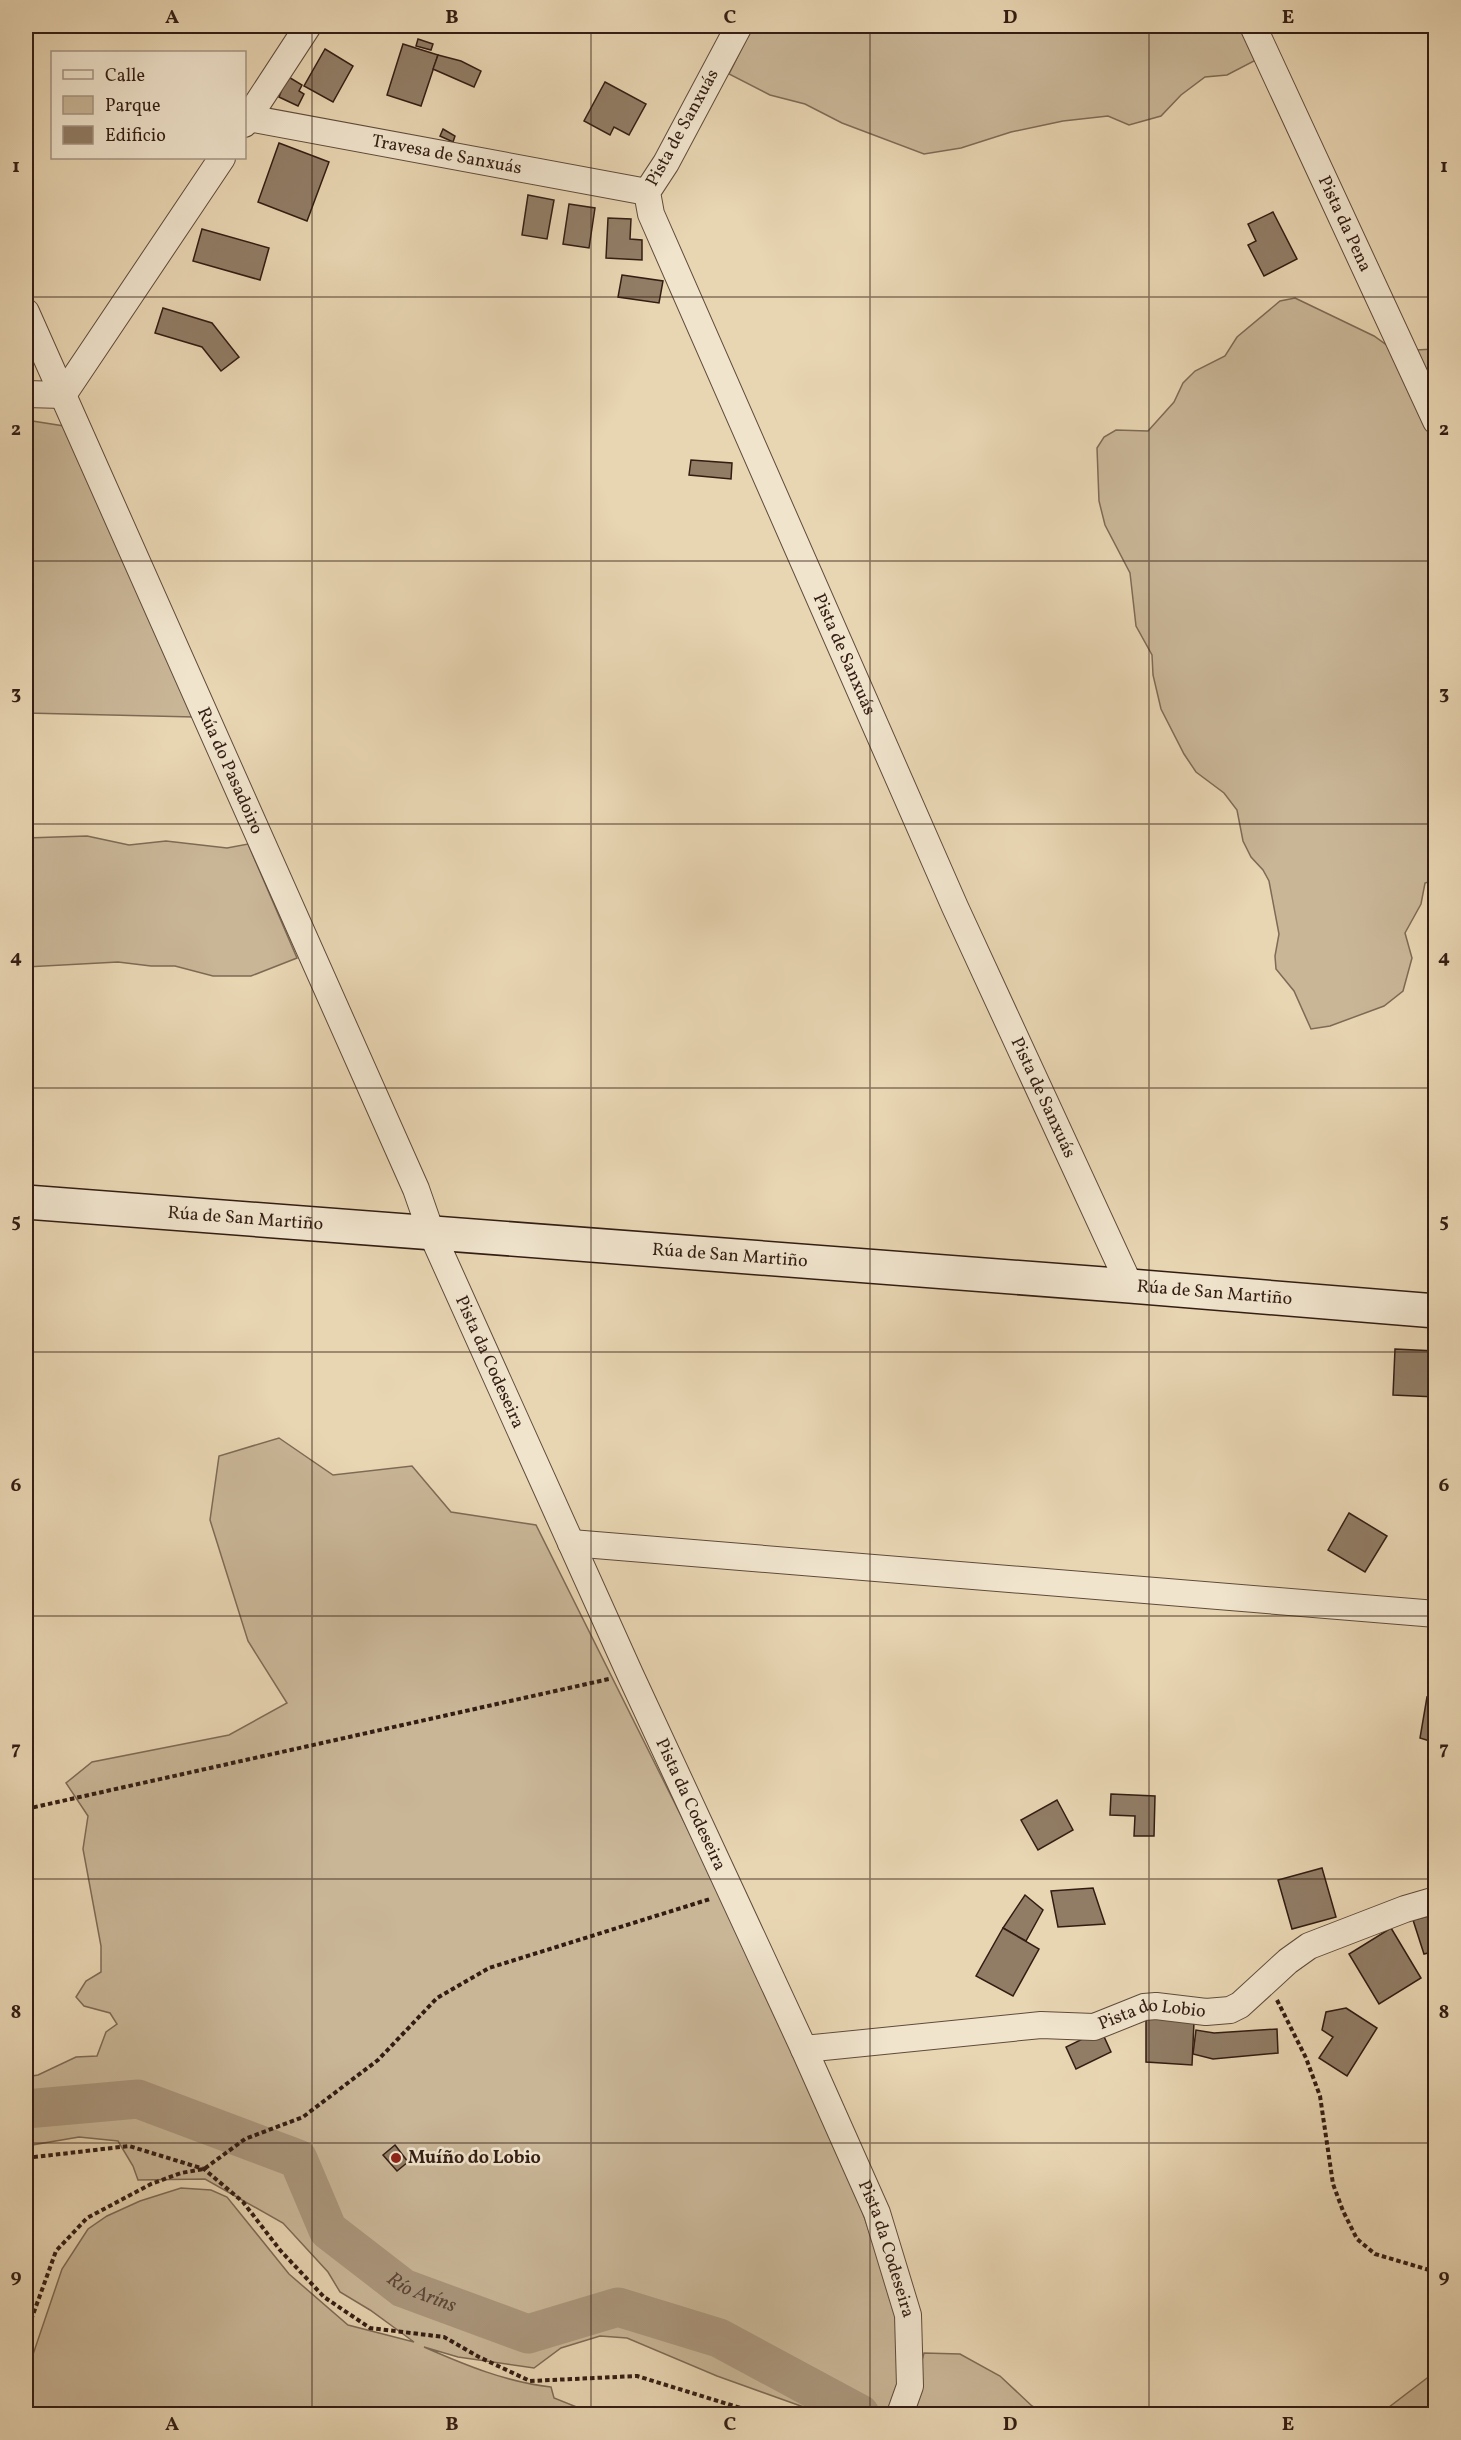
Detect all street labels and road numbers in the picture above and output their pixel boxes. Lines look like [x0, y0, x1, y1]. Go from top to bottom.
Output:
street label: Pista de Sanxuás [640, 65, 726, 191]
street label: Travesa de Sanxuás [370, 129, 524, 181]
street label: Pista da Pena [1312, 172, 1378, 276]
street label: Pista de Sanxuás [806, 589, 882, 719]
street label: Rúa do Pasadoiro [191, 703, 269, 838]
street label: Pista de Sanxuás [1004, 1033, 1082, 1162]
street label: Rúa de San Martiño [167, 1200, 324, 1237]
street label: Rúa de San Martiño [651, 1237, 809, 1274]
street label: Rúa de San Martiño [1136, 1274, 1293, 1312]
street label: Pista da Codeseira [449, 1292, 530, 1433]
street label: Pista da Codeseira [649, 1734, 732, 1875]
street label: Pista do Lobio [1095, 1993, 1207, 2037]
street label: Pista da Codeseira [851, 2176, 921, 2321]

